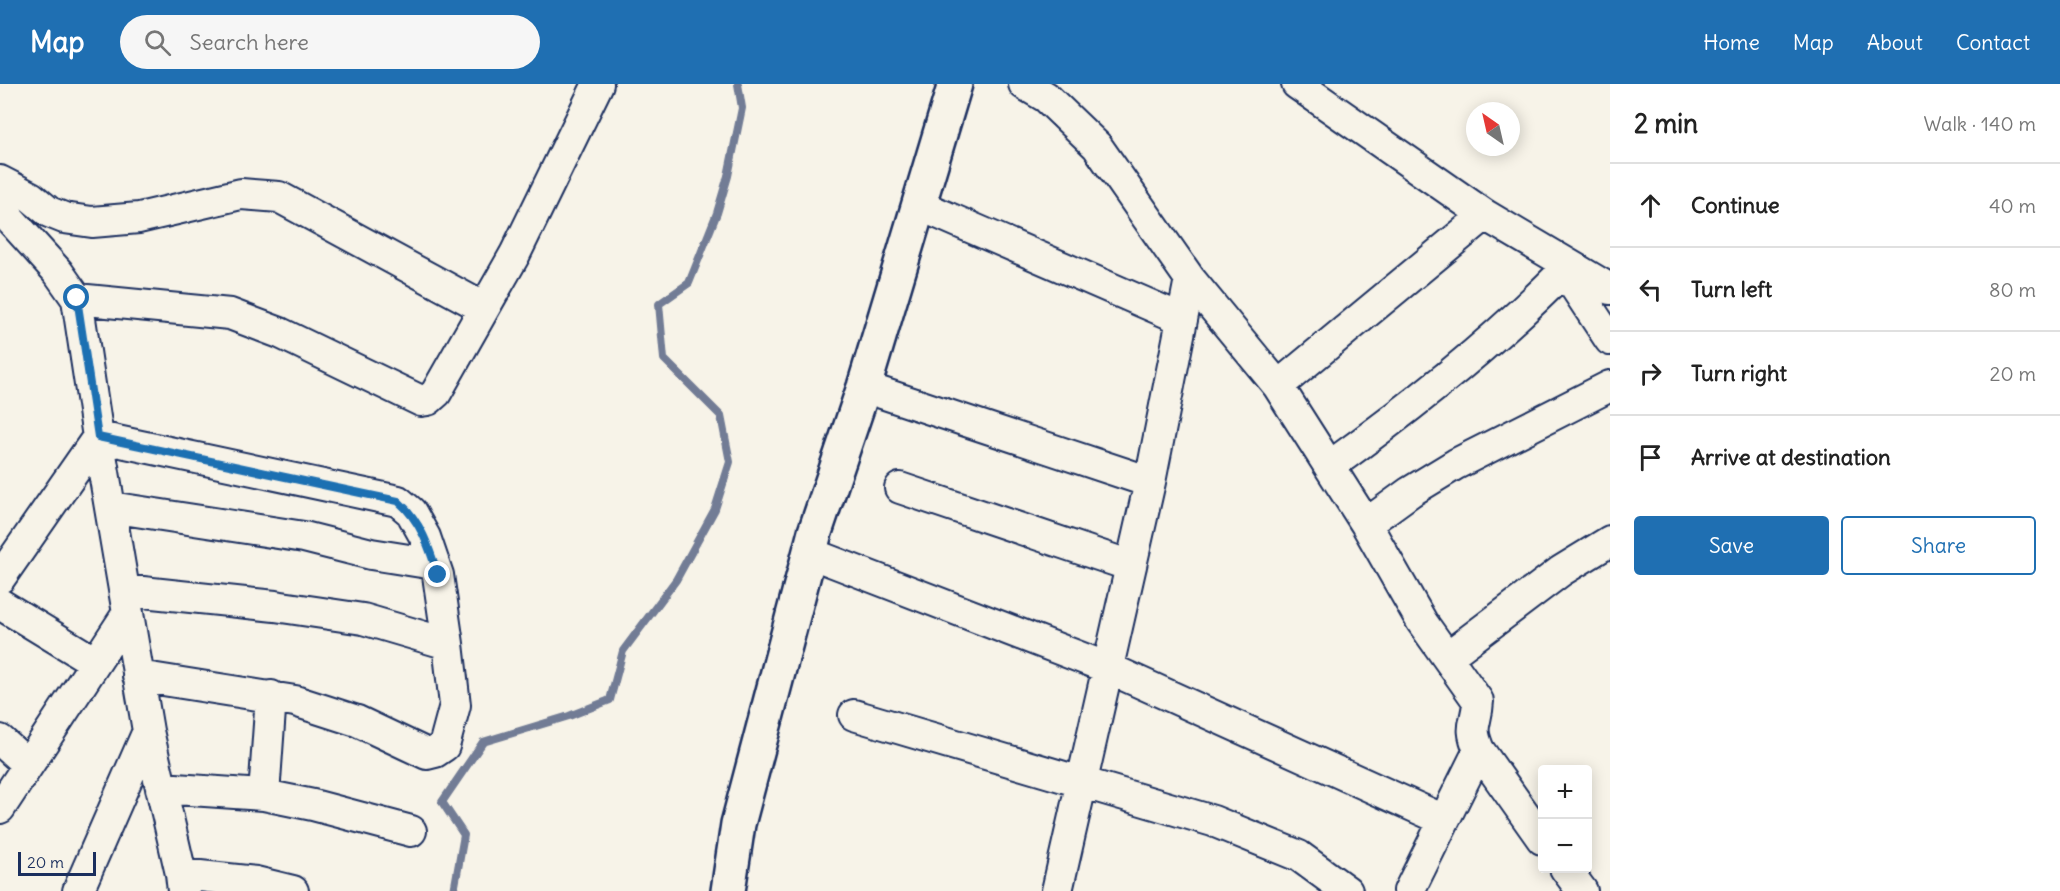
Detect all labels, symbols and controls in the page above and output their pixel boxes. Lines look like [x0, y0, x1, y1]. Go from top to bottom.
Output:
search box [120, 15, 540, 69]
text: Map [30, 24, 84, 60]
icon: search [141, 26, 174, 59]
text: Search here [189, 28, 309, 56]
text: Home [1703, 29, 1760, 56]
text: Map [1793, 29, 1834, 56]
text: About [1867, 29, 1923, 56]
text: Contact [1956, 29, 2030, 56]
north arrow [1466, 102, 1520, 156]
text: 2 min [1634, 107, 1698, 140]
text: Walk · 140 m [1923, 111, 2036, 136]
icon: ahead [1634, 189, 1667, 222]
text: Continue [1691, 191, 1780, 219]
text: 40 m [1989, 193, 2036, 218]
icon: left [1634, 273, 1667, 306]
text: Turn left [1691, 275, 1772, 303]
text: 80 m [1989, 277, 2036, 302]
route start [63, 284, 89, 310]
icon: right [1634, 357, 1667, 390]
text: Turn right [1691, 359, 1787, 387]
text: 20 m [1990, 361, 2036, 386]
icon: arrive [1634, 441, 1667, 474]
text: Arrive at destination [1691, 443, 1891, 471]
button: Save [1634, 516, 1829, 575]
button: Share [1841, 516, 2036, 575]
route end [424, 561, 450, 587]
map controls [1538, 765, 1592, 873]
button: + [1538, 765, 1592, 819]
button: − [1538, 819, 1592, 873]
scale bar [18, 849, 96, 876]
text: 20 m [27, 852, 64, 872]

